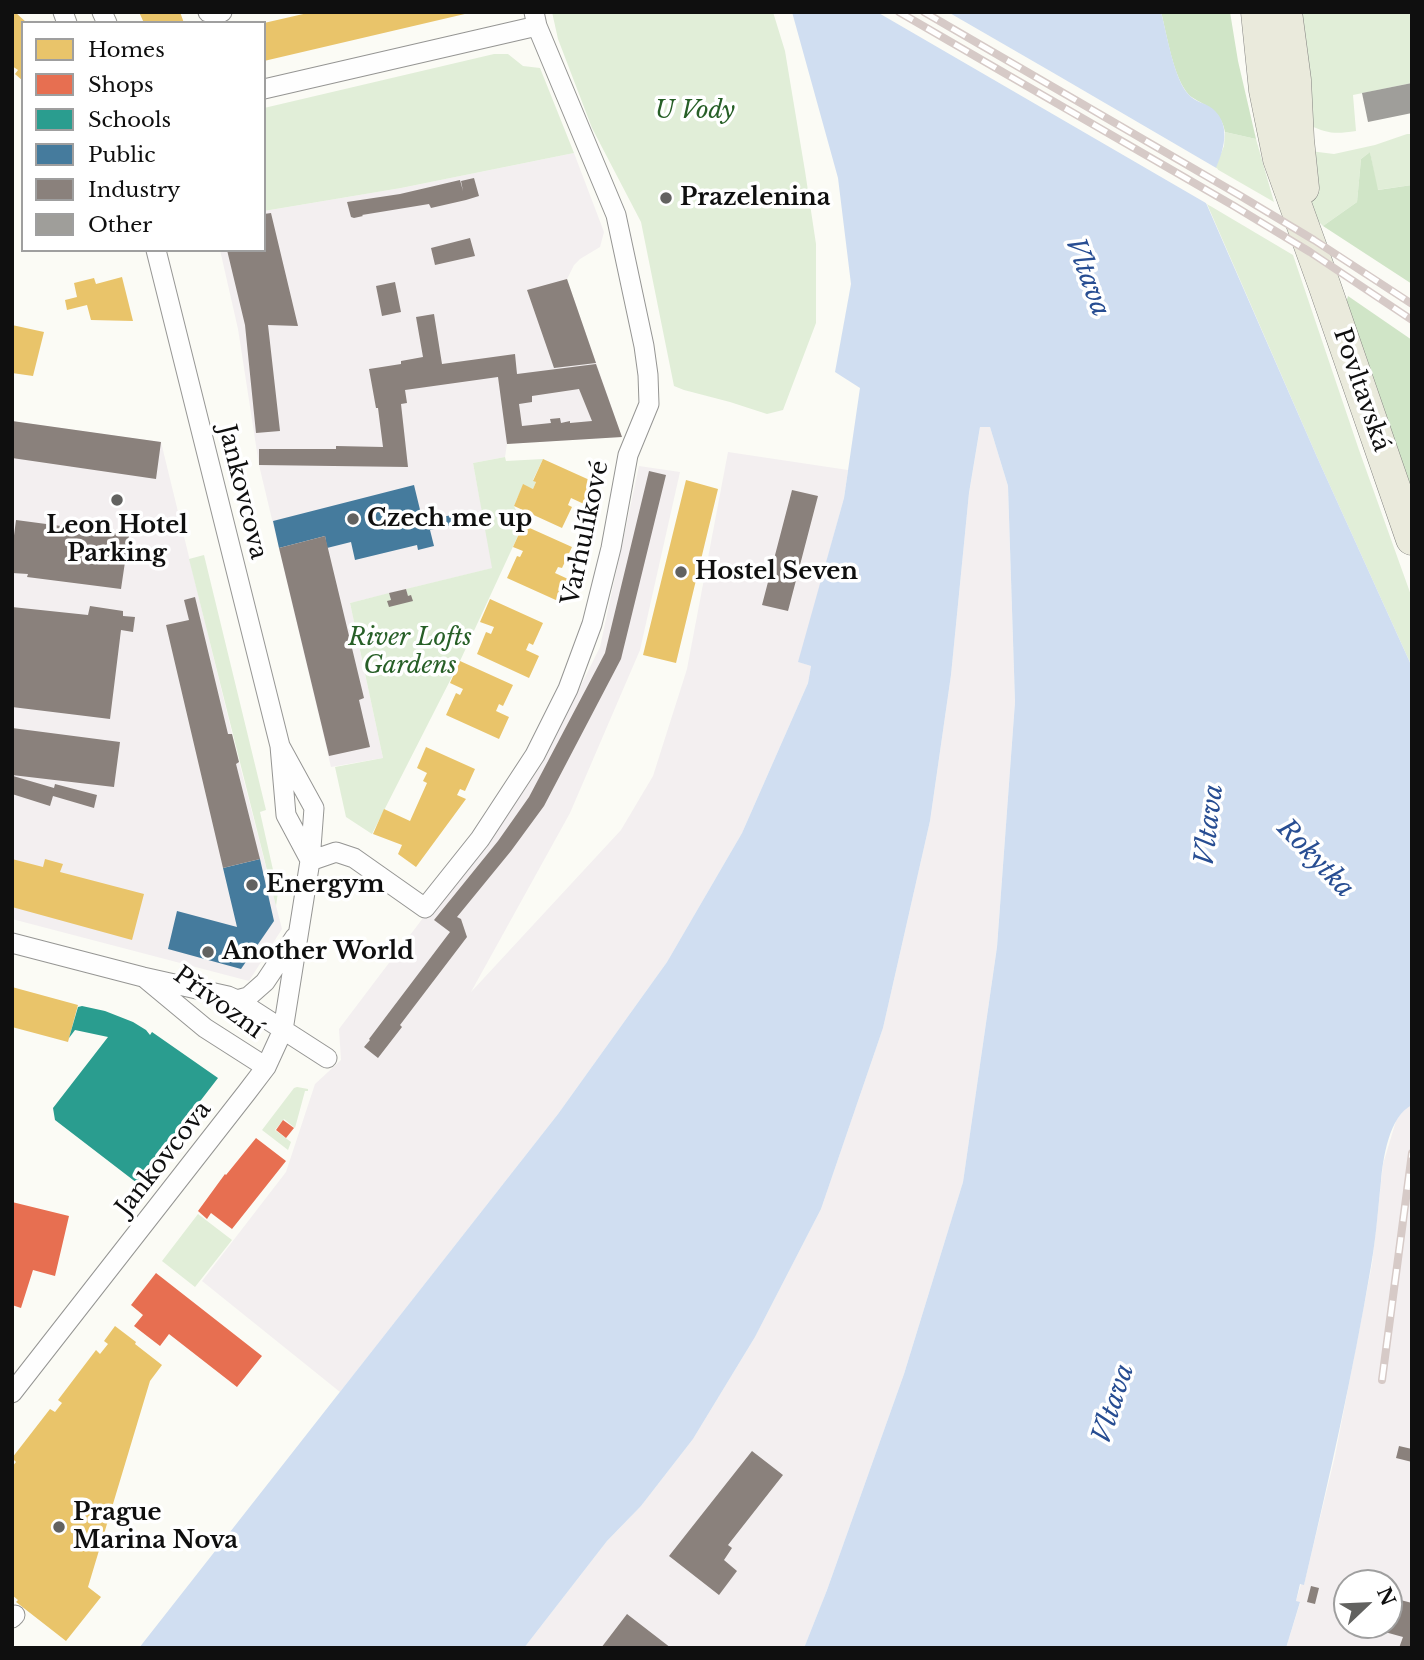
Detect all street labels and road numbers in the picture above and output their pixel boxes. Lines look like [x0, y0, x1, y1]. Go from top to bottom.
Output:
street label: Povltavská [1326, 325, 1396, 455]
street label: Jankovcova [211, 422, 273, 562]
street label: Varhulíkové [557, 458, 615, 608]
street label: Přívozní [168, 961, 268, 1045]
street label: Jankovcova [110, 1096, 218, 1222]

